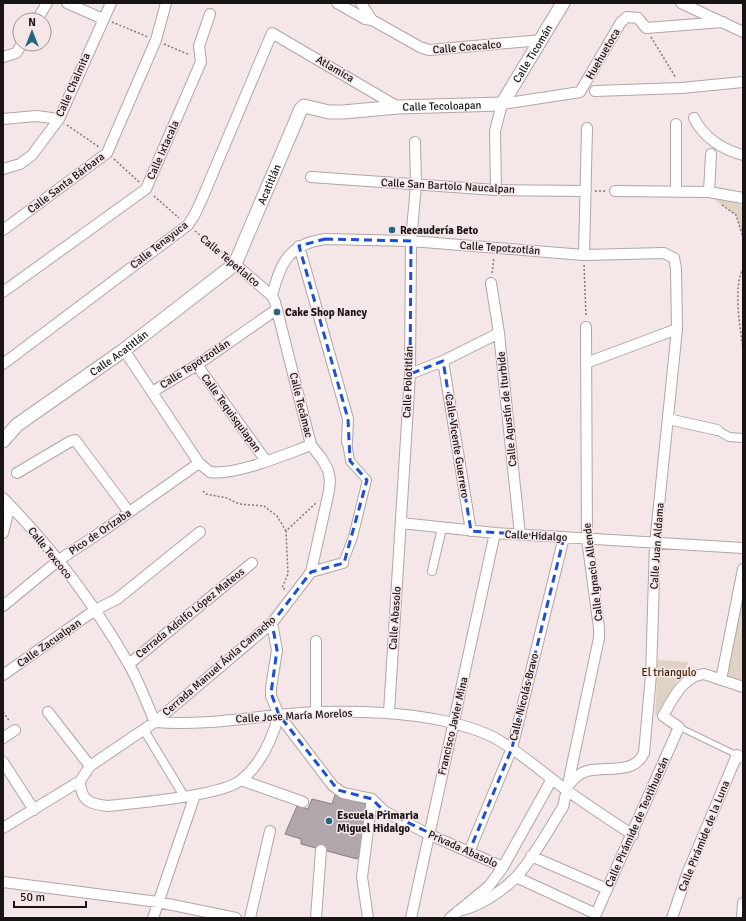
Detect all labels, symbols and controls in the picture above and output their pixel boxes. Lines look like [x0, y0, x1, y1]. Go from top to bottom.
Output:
north arrow [12, 12, 52, 52]
text: N [28, 16, 36, 29]
street label: Calle Ticomán [510, 22, 555, 85]
street label: Huehuetoca [583, 26, 623, 82]
street label: Calle Coacalco [432, 38, 502, 56]
street label: Calle Chalmita [53, 51, 93, 119]
street label: Atlamica [314, 53, 357, 85]
street label: Calle Tecoloapan [402, 98, 482, 113]
street label: Calle Ixtacala [144, 118, 182, 182]
street label: Calle Santa Bárbara [25, 150, 107, 216]
street label: Acatitlán [255, 162, 283, 207]
street label: Calle San Bartolo Naucalpan [381, 176, 515, 196]
street label: Calle Tenayuca [128, 218, 191, 272]
place label: Recaudería Beto [400, 224, 479, 237]
marker: Recaudería Beto [387, 225, 397, 235]
street label: Calle Tepetlalco [197, 232, 263, 290]
street label: Calle Tepotzotlán [459, 239, 541, 257]
place label: Cake Shop Nancy [285, 306, 367, 319]
marker: Cake Shop Nancy [272, 307, 282, 317]
street label: Calle Acatitlán [87, 327, 151, 379]
street label: Calle Tepotzotlán [158, 337, 232, 391]
street label: Calle Polotitlán [400, 346, 416, 418]
street label: Calle Agustín de Iturbide [494, 351, 520, 467]
street label: Calle Tequisquiapan [198, 371, 264, 455]
street label: Calle Tecámac [287, 371, 315, 439]
street label: Calle Vicente Guerrero [442, 393, 472, 499]
street label: Calle Juan Aldama [647, 502, 667, 590]
street label: Pico de Orizaba [66, 506, 134, 558]
street label: Calle Ignacio Allende [581, 522, 605, 622]
street label: Calle Texcoco [25, 524, 75, 582]
street label: Calle Hidalgo [504, 528, 568, 544]
street label: Cerrada Adolfo López Mateos [133, 565, 247, 661]
street label: Calle Abasolo [386, 585, 404, 650]
street label: Cerrada Manuel Ávila Camacho [159, 612, 279, 719]
street label: Calle Zacualpan [14, 616, 84, 670]
street label: Calle Nicolás Bravo [507, 651, 541, 742]
park label: El triangulo [641, 666, 697, 679]
street label: Francisco Javier Mina [435, 675, 471, 777]
street label: Calle Jose María Morelos [235, 706, 353, 726]
street label: Calle Pirámide de Teotihuacán [602, 755, 672, 889]
street label: Calle Pirámide de la Luna [676, 778, 732, 893]
place label: Escuela Primaria Miguel Hidalgo [337, 809, 419, 835]
marker: Escuela Primaria Miguel Hidalgo [324, 816, 334, 826]
street label: Privada Abasolo [426, 828, 500, 870]
scale bar [14, 883, 86, 909]
text: 50 m [20, 890, 45, 905]

